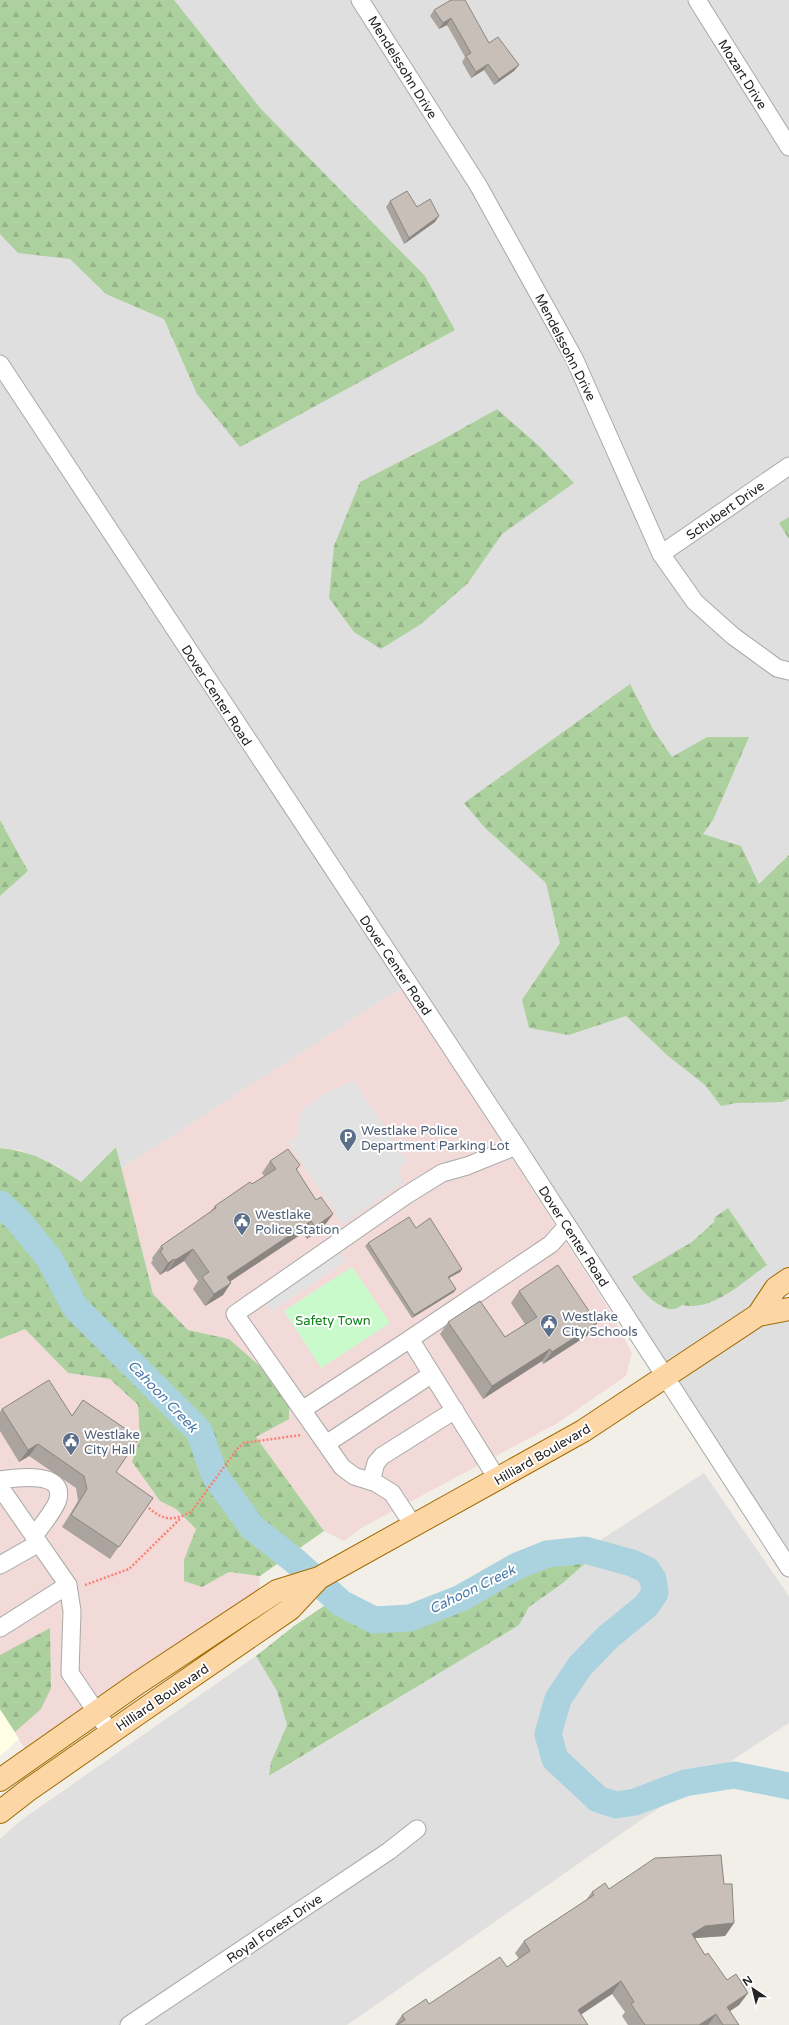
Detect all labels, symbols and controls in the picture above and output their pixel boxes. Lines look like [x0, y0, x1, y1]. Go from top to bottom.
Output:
street label: Mendelssohn Drive [364, 13, 440, 122]
street label: Mozart Drive [714, 37, 770, 112]
street label: Mendelssohn Drive [531, 291, 599, 404]
street label: Schubert Drive [683, 478, 768, 544]
street label: Dover Center Road [178, 642, 255, 749]
street label: Dover Center Road [356, 913, 435, 1019]
place label: Westlake Police Department Parking Lot [361, 1123, 510, 1154]
parking icon: Westlake Police Department Parking Lot [338, 1127, 358, 1152]
street label: Dover Center Road [535, 1183, 612, 1290]
place label: Westlake Police Station [255, 1207, 339, 1238]
public building icon: Westlake Police Station [232, 1211, 252, 1236]
place label: Westlake City Schools [562, 1309, 638, 1340]
park label: Safety Town [295, 1313, 371, 1329]
public building icon: Westlake City Schools [539, 1313, 559, 1338]
water label: Cahoon Creek [124, 1357, 202, 1437]
street label: Hilliard Boulevard [491, 1421, 594, 1489]
place label: Westlake City Hall [84, 1427, 140, 1458]
public building icon: Westlake City Hall [61, 1431, 81, 1456]
water label: Cahoon Creek [426, 1561, 519, 1618]
street label: Hilliard Boulevard [113, 1661, 212, 1735]
street label: Royal Forest Drive [224, 1891, 325, 1967]
north arrow [733, 1969, 773, 2009]
text: N [740, 1973, 755, 1989]

